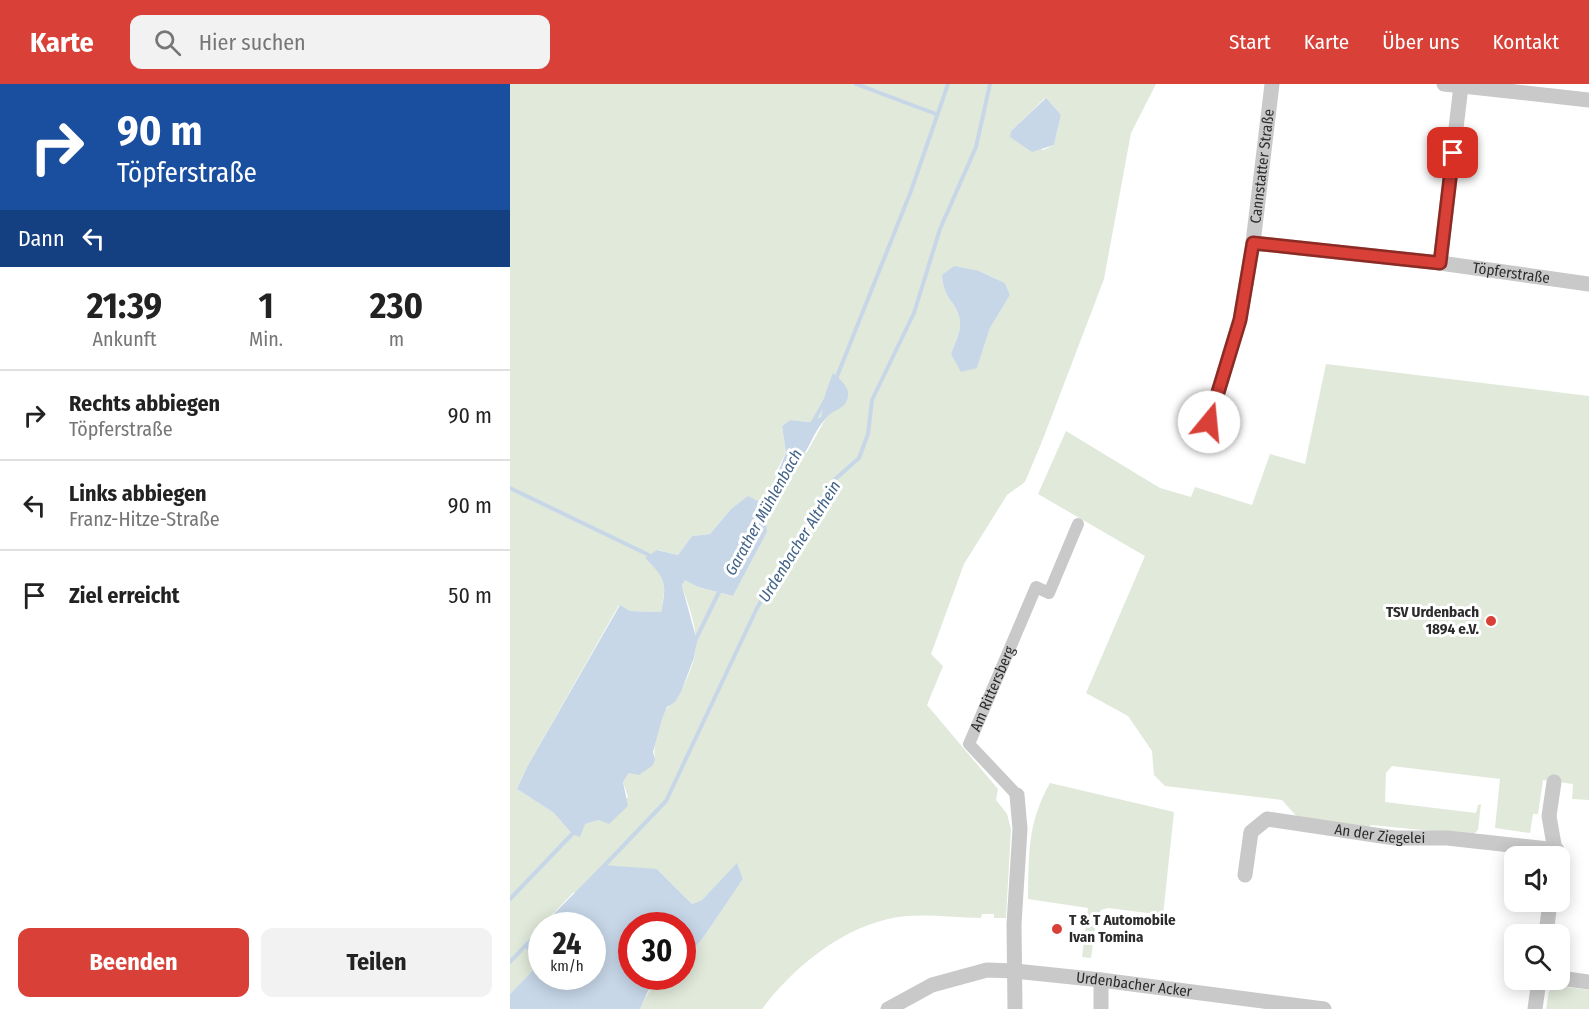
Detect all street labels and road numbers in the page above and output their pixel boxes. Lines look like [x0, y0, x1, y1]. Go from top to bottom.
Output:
street label: Cannstatter Straße [1246, 108, 1278, 224]
street label: Töpferstraße [1471, 259, 1551, 287]
street label: Am Rittersberg [966, 644, 1019, 734]
street label: An der Ziegelei [1333, 820, 1425, 847]
street label: Urdenbacher Acker [1075, 968, 1194, 1001]

